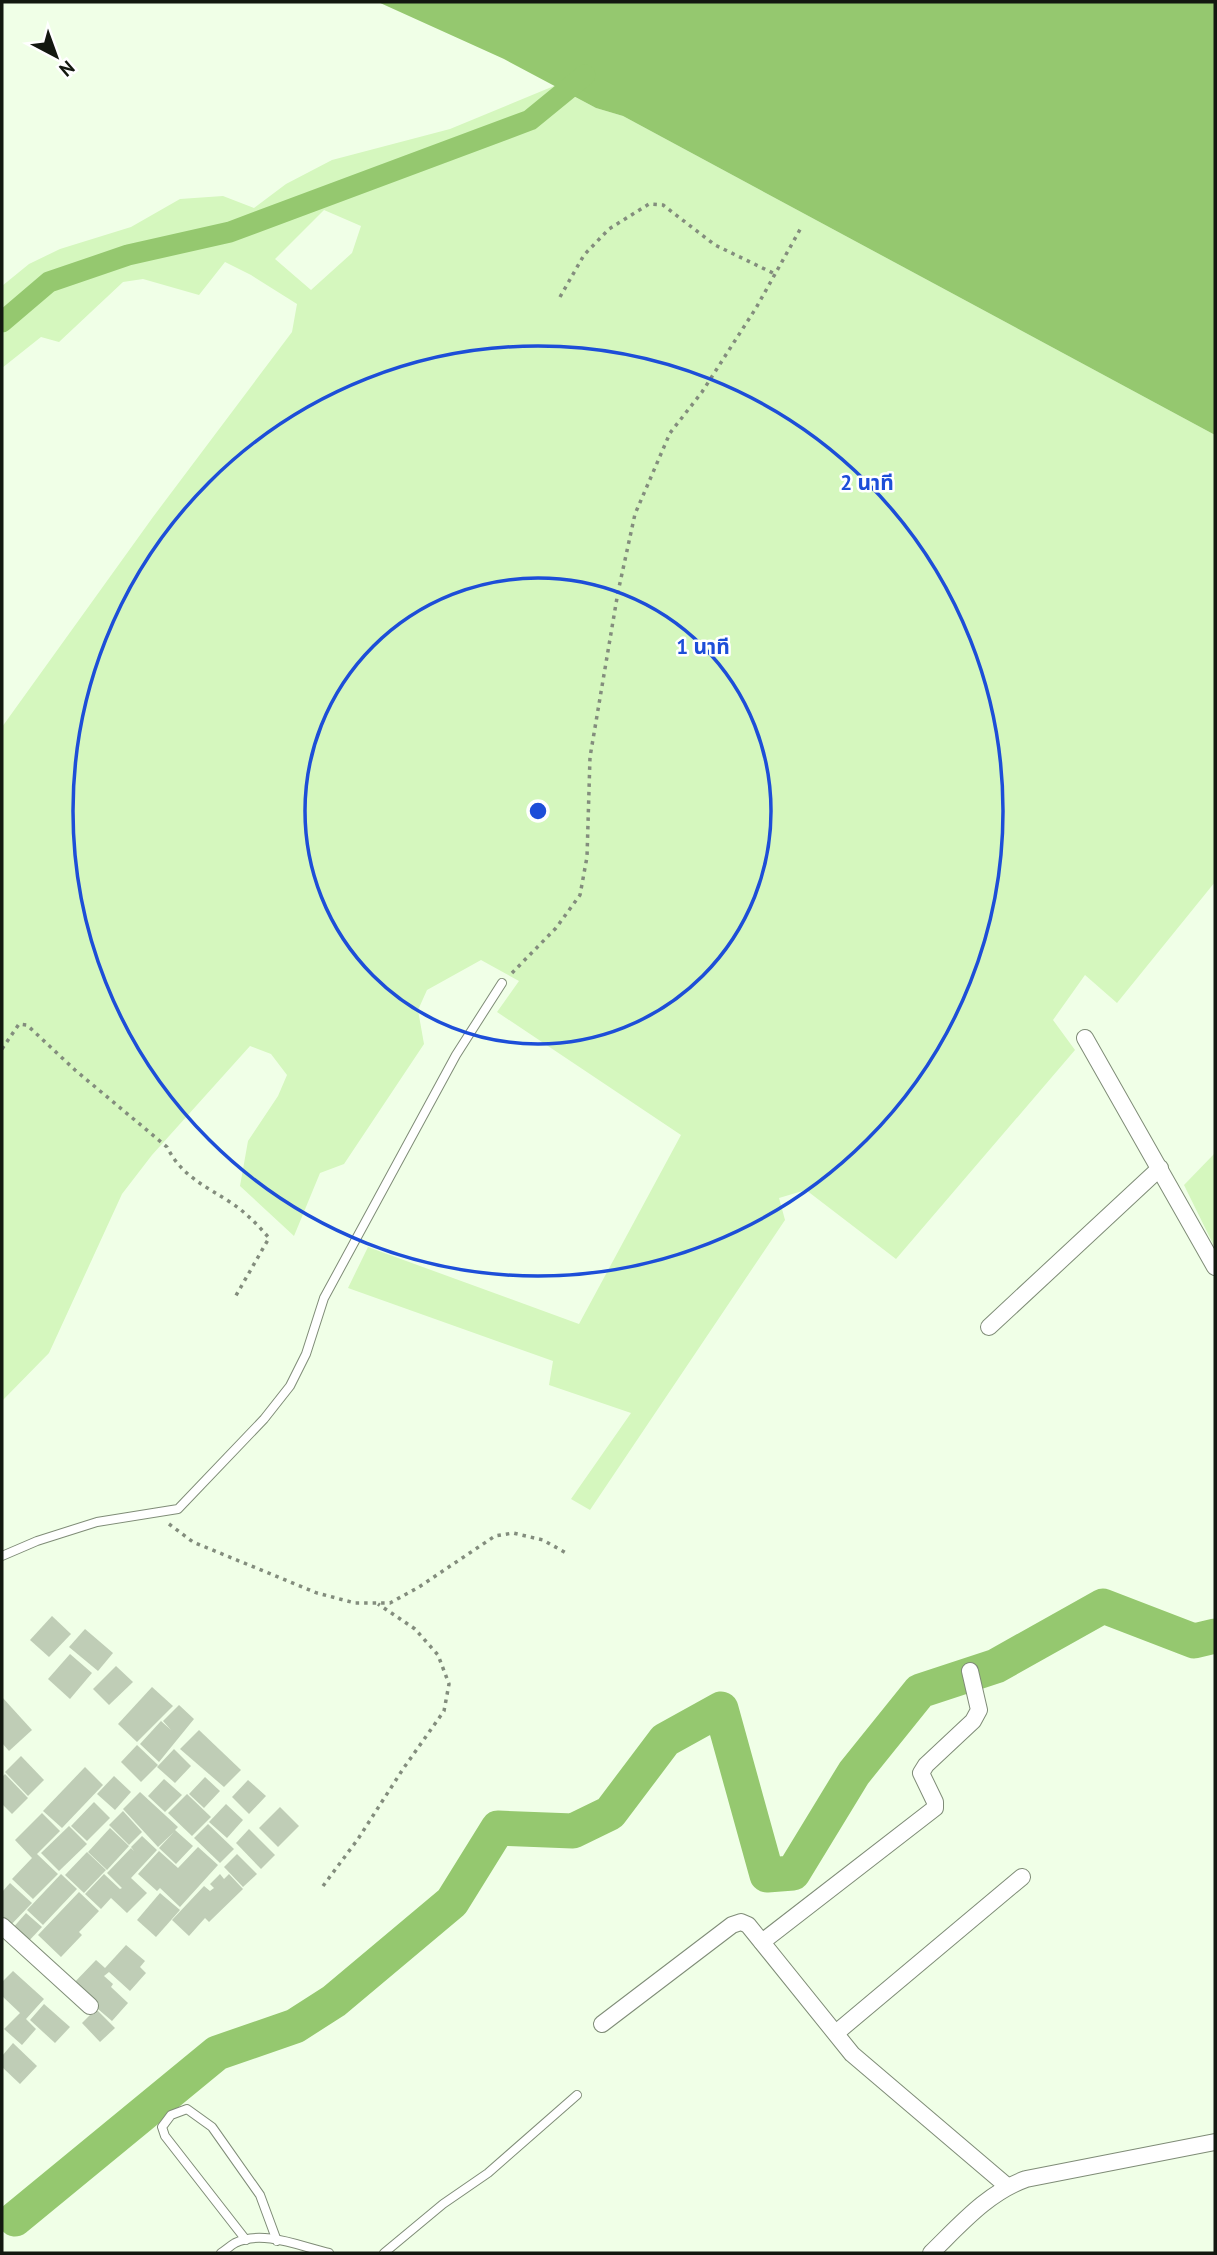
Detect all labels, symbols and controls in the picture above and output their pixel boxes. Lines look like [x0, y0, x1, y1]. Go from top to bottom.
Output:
north arrow [21, 21, 91, 91]
text: N [55, 56, 80, 82]
text: 2 นาที [840, 469, 894, 496]
text: 1 นาที [676, 633, 730, 660]
centre of rings [526, 799, 550, 823]

